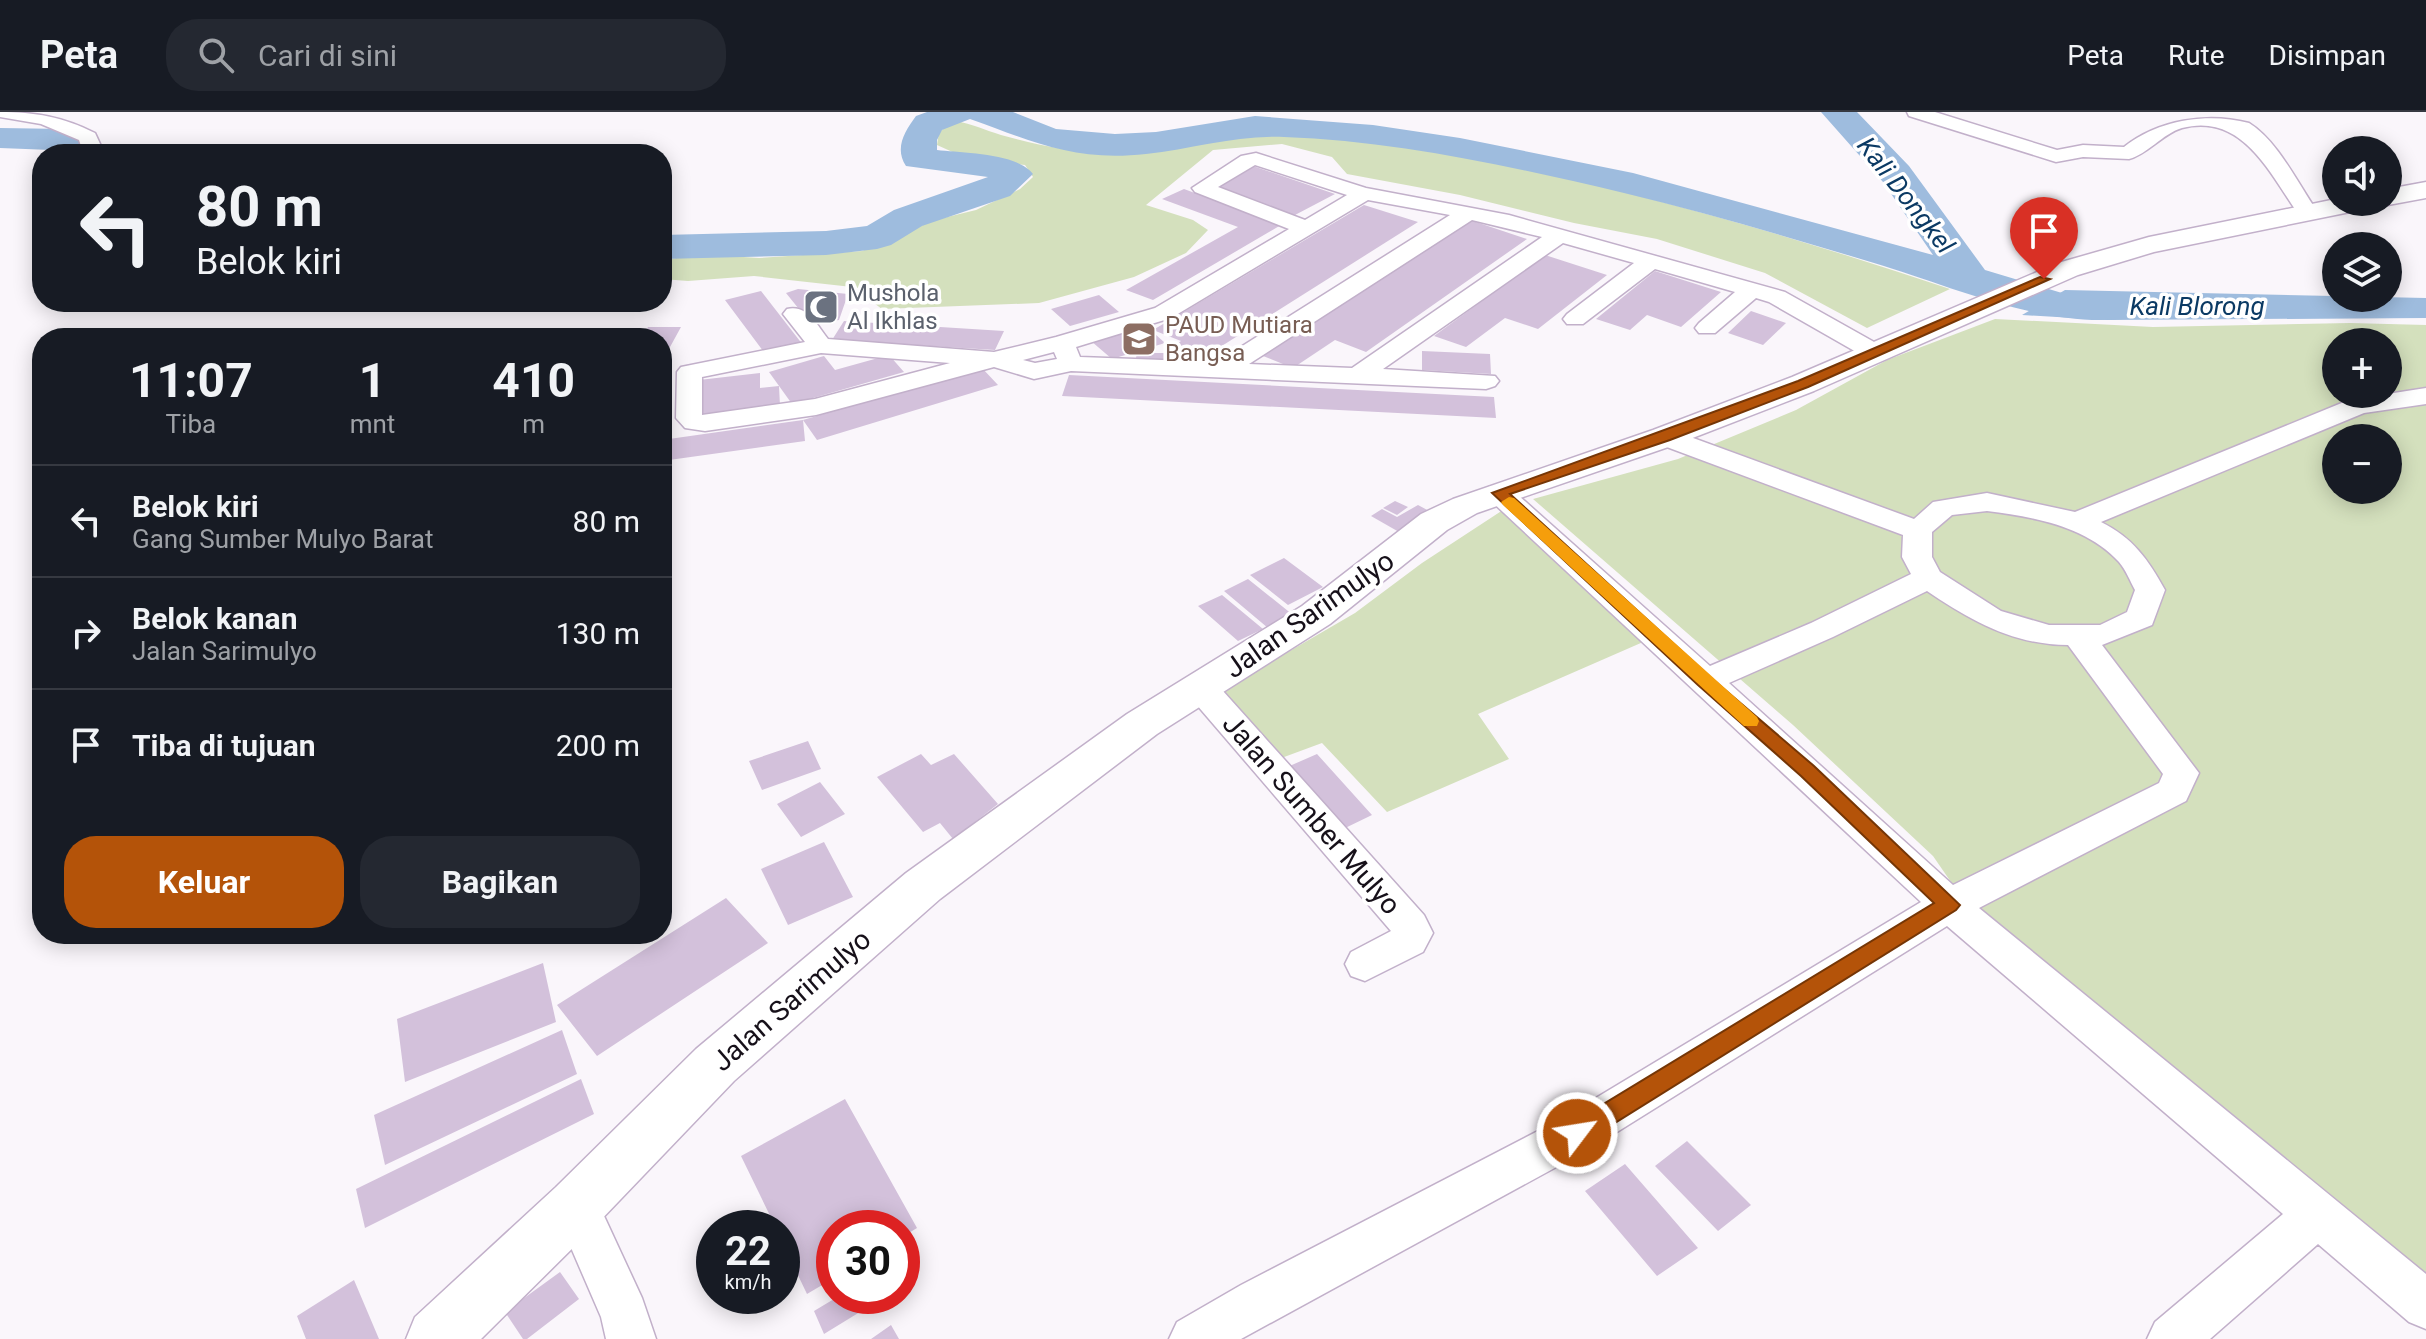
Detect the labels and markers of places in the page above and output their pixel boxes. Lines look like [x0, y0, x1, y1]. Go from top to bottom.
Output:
pin [2010, 197, 2078, 279]
place label: Mushola Al Ikhlas [847, 279, 939, 335]
mosque icon: Mushola Al Ikhlas [802, 288, 840, 326]
place label: PAUD Mutiara Bangsa [1165, 311, 1313, 367]
school or university icon: PAUD Mutiara Bangsa [1120, 320, 1158, 358]

